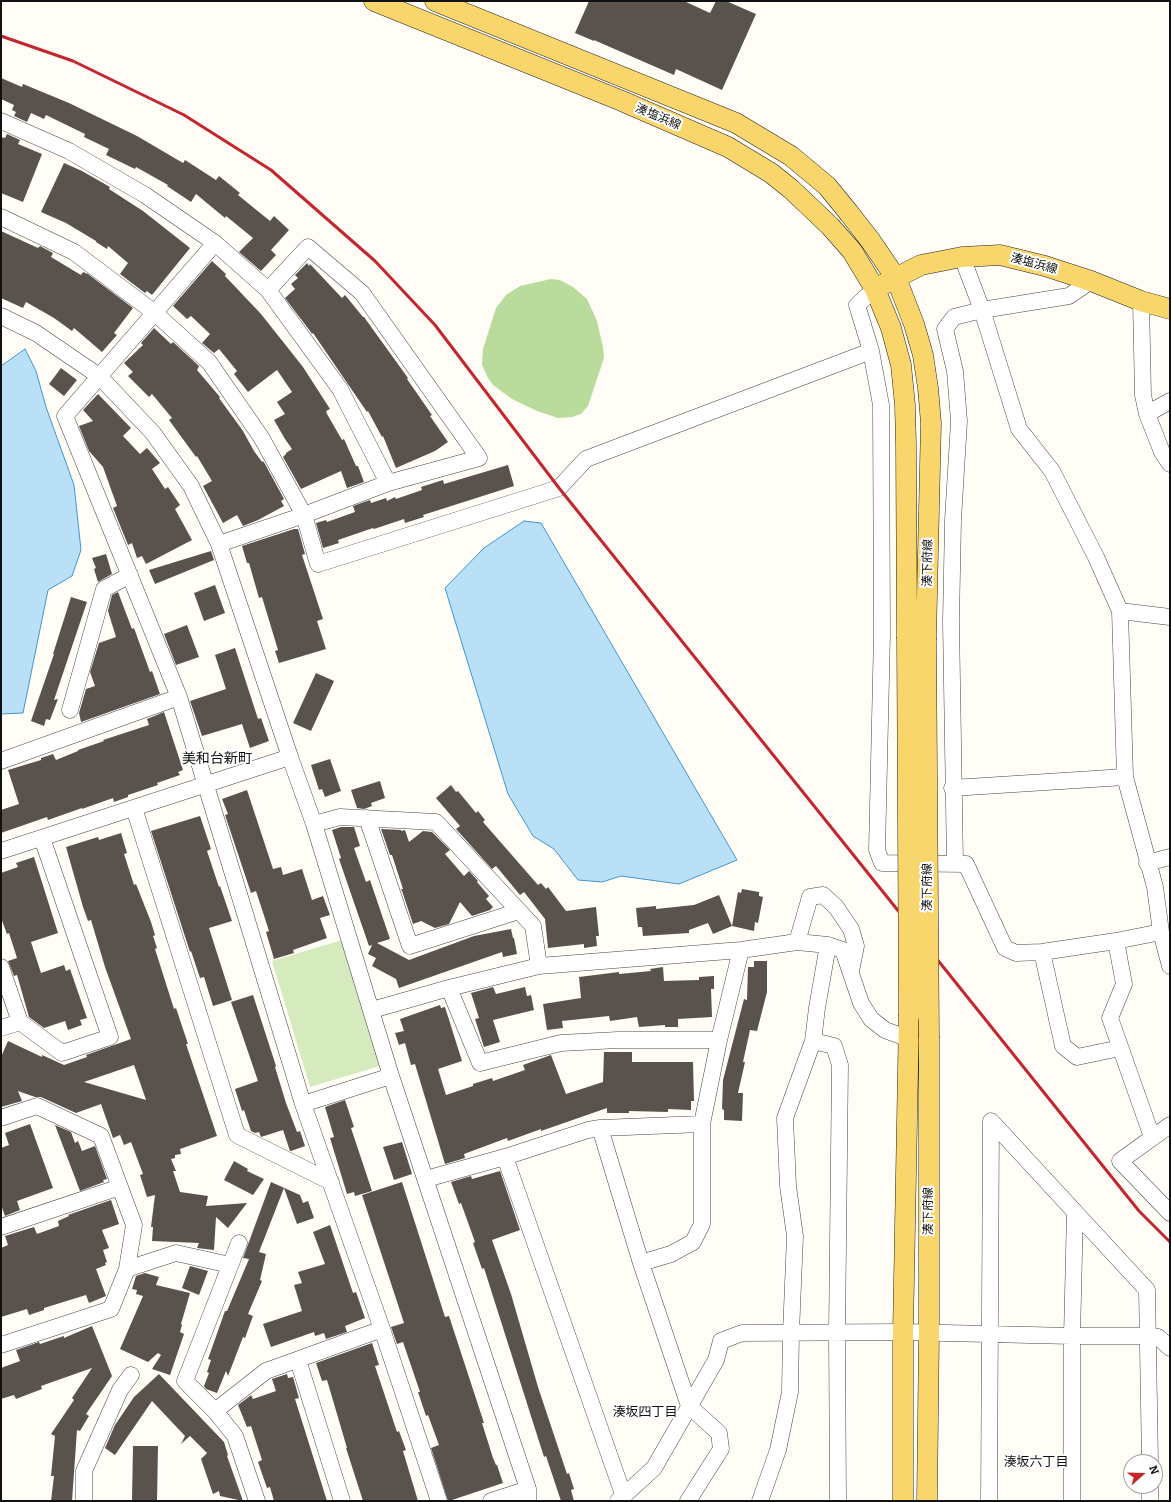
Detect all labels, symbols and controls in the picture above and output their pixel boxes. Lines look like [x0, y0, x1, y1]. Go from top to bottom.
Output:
street label: 湊塩浜線 [633, 101, 683, 133]
street label: 湊塩浜線 [1009, 251, 1059, 277]
street label: 湊下府線 [920, 539, 936, 587]
district label: 美和台新町 [182, 751, 252, 767]
street label: 湊下府線 [921, 863, 935, 911]
street label: 湊下府線 [922, 1187, 936, 1235]
district label: 湊坂四丁目 [613, 1404, 677, 1420]
district label: 湊坂六丁目 [1004, 1454, 1068, 1470]
north arrow [1123, 1454, 1163, 1494]
text: N [1146, 1464, 1161, 1476]

